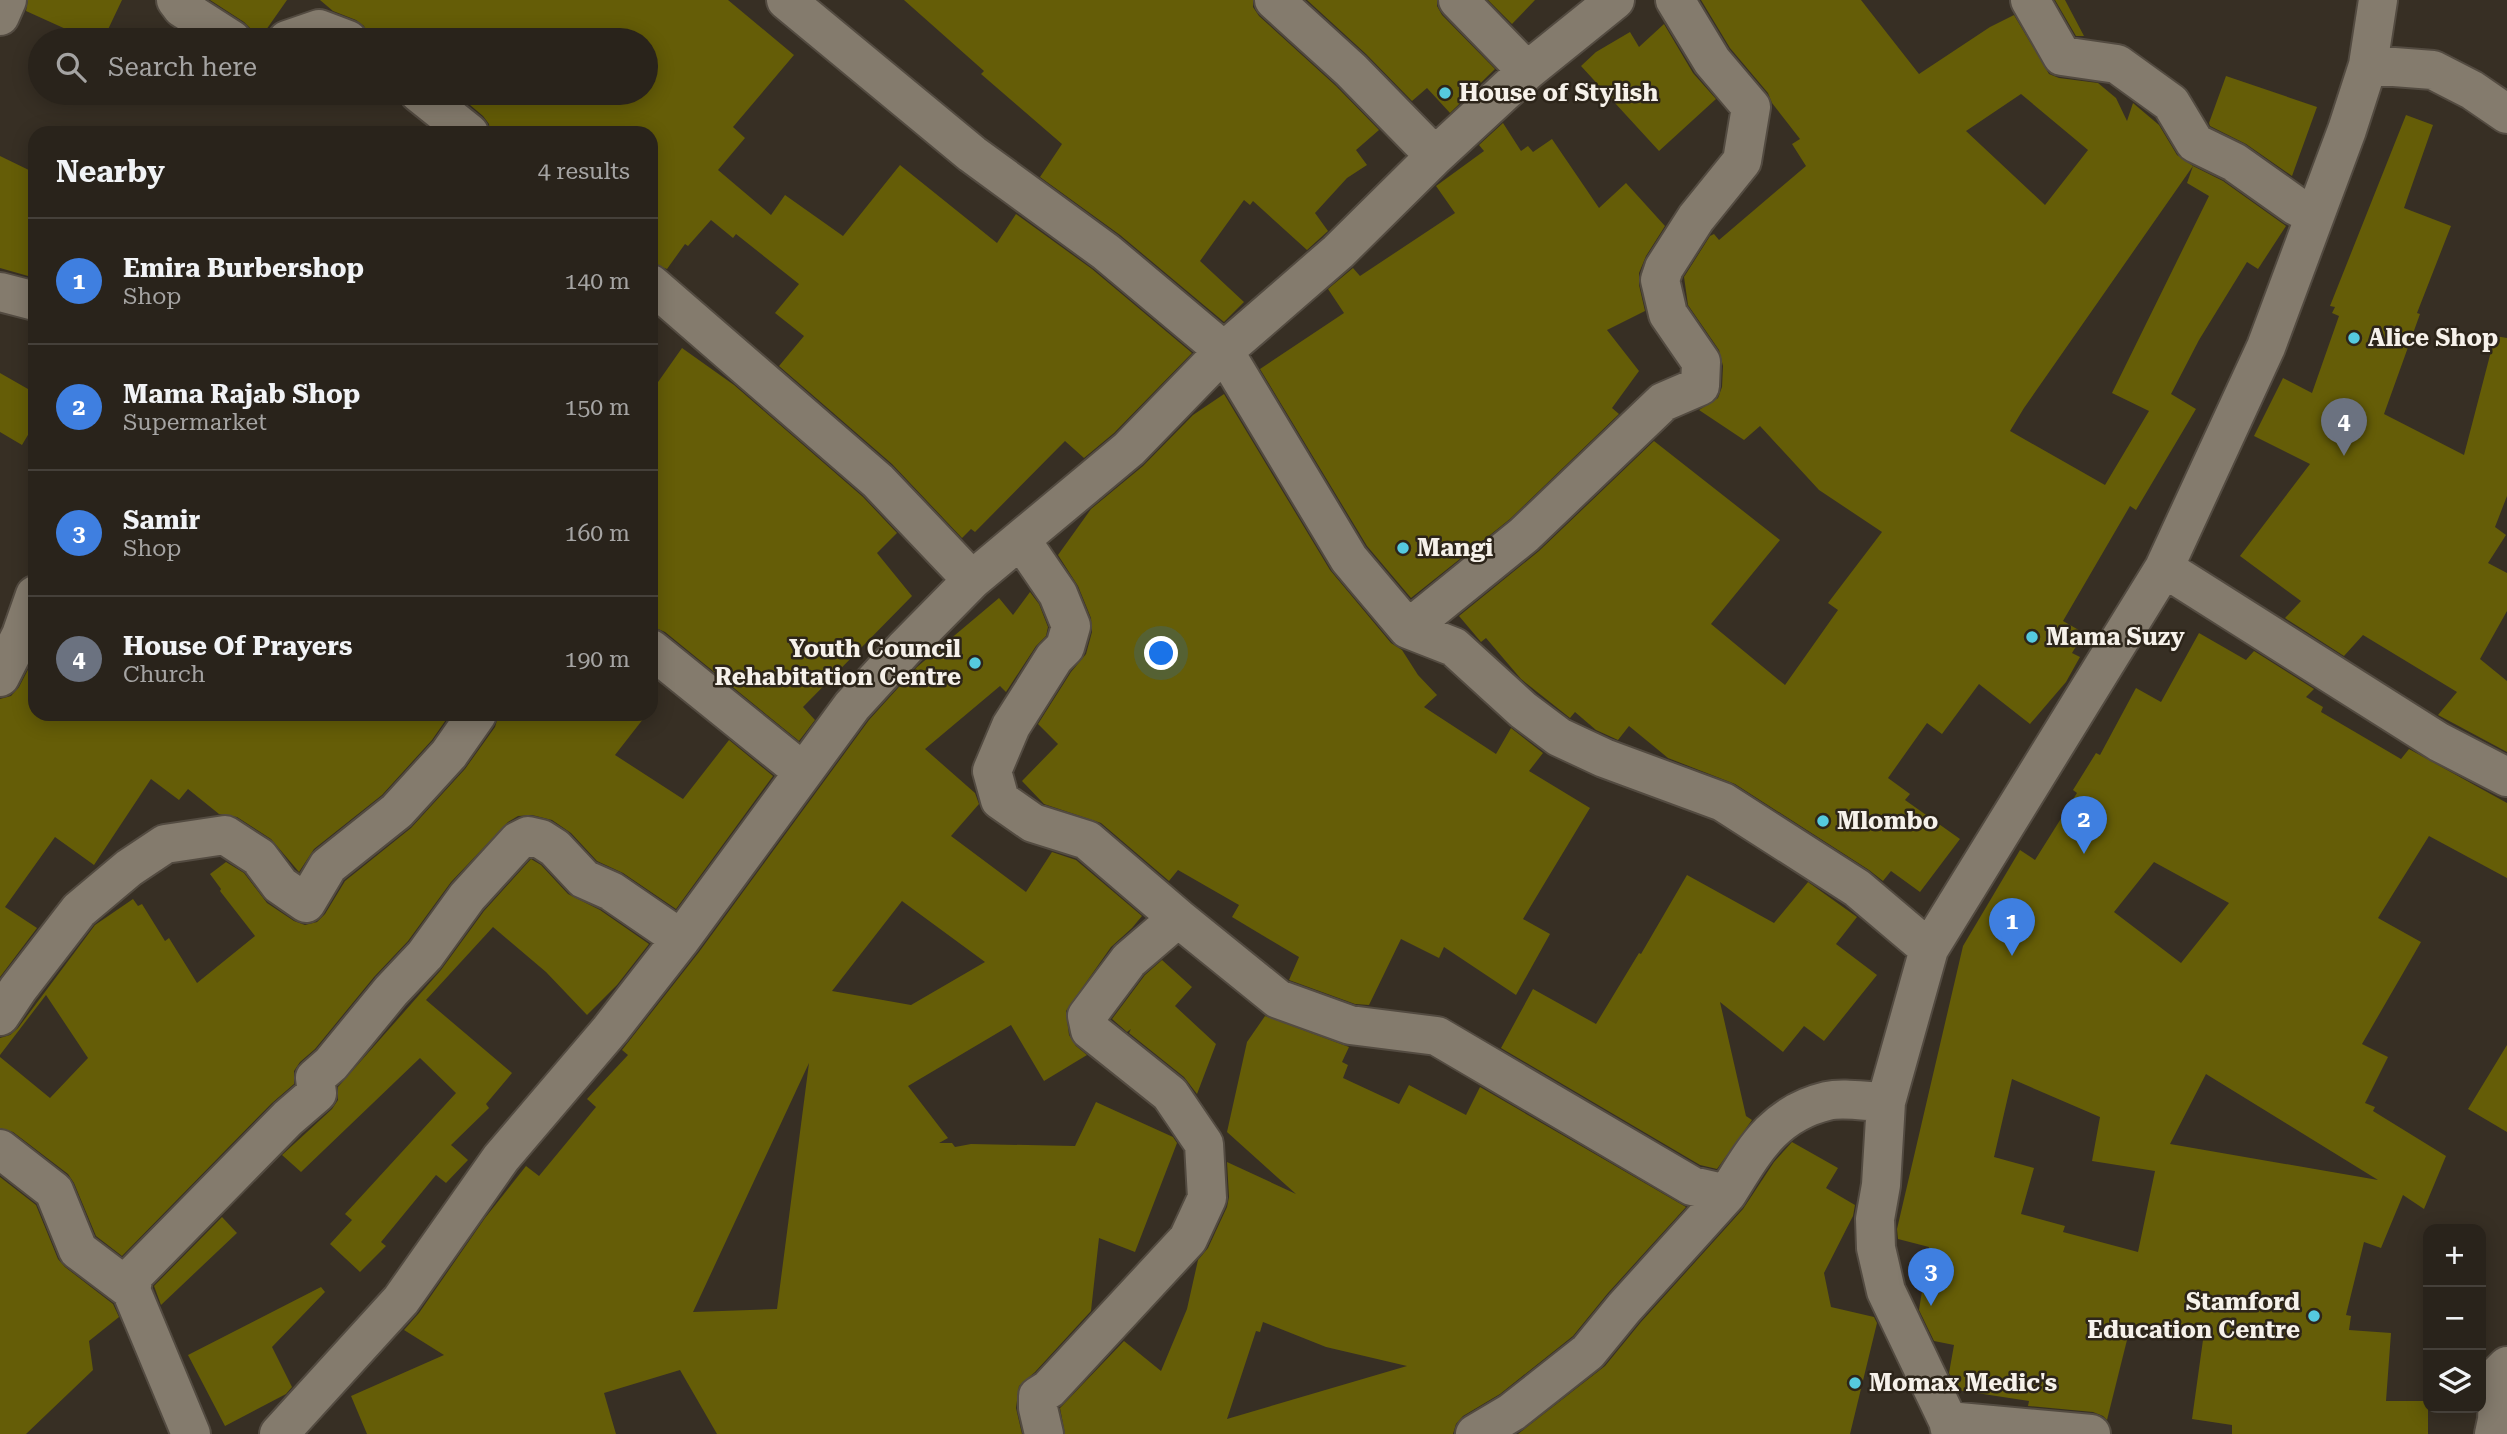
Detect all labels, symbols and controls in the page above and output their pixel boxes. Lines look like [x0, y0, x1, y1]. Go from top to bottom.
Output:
search box [28, 28, 658, 105]
icon: search [52, 48, 90, 86]
text: Search here [108, 52, 257, 82]
place label: House of Stylish [1459, 79, 1658, 107]
marker: House of Stylish [1437, 85, 1453, 101]
text: Nearby [56, 154, 165, 189]
text: 4 results [538, 158, 630, 185]
text: Emira Burbershop [123, 253, 364, 283]
text: 1 [73, 268, 85, 295]
text: 140 m [565, 268, 630, 295]
text: Shop [123, 283, 181, 310]
place label: Alice Shop [2368, 324, 2498, 352]
marker: Alice Shop [2346, 330, 2362, 346]
text: Mama Rajab Shop [123, 379, 360, 409]
text: 2 [73, 394, 85, 421]
text: 150 m [565, 394, 630, 421]
pin: 4 [2321, 398, 2367, 456]
text: Supermarket [123, 409, 267, 436]
text: Samir [123, 505, 200, 535]
text: 3 [73, 520, 85, 547]
text: 160 m [565, 520, 630, 547]
place label: Mangi [1417, 534, 1493, 562]
text: Shop [123, 535, 181, 562]
marker: Mangi [1395, 540, 1411, 556]
place label: Mama Suzy [2046, 623, 2185, 651]
marker: Mama Suzy [2024, 629, 2040, 645]
text: House Of Prayers [123, 631, 352, 661]
place label: Youth Council Rehabitation Centre [714, 635, 961, 691]
your location [1144, 636, 1178, 670]
text: 4 [73, 646, 85, 673]
text: 190 m [565, 646, 630, 673]
marker: Youth Council Rehabitation Centre [967, 655, 983, 671]
text: Church [123, 661, 205, 688]
pin: 2 [2061, 796, 2107, 854]
place label: Mlombo [1837, 807, 1938, 835]
marker: Mlombo [1815, 813, 1831, 829]
pin: 1 [1989, 898, 2035, 956]
map controls [2423, 1224, 2486, 1413]
button: + [2423, 1224, 2486, 1287]
pin: 3 [1908, 1248, 1954, 1306]
button: − [2423, 1287, 2486, 1350]
place label: Stamford Education Centre [2087, 1288, 2300, 1344]
marker: Stamford Education Centre [2306, 1308, 2322, 1324]
button: layers [2423, 1350, 2486, 1413]
place label: Momax Medic's [1869, 1369, 2057, 1397]
marker: Momax Medic's [1847, 1375, 1863, 1391]

